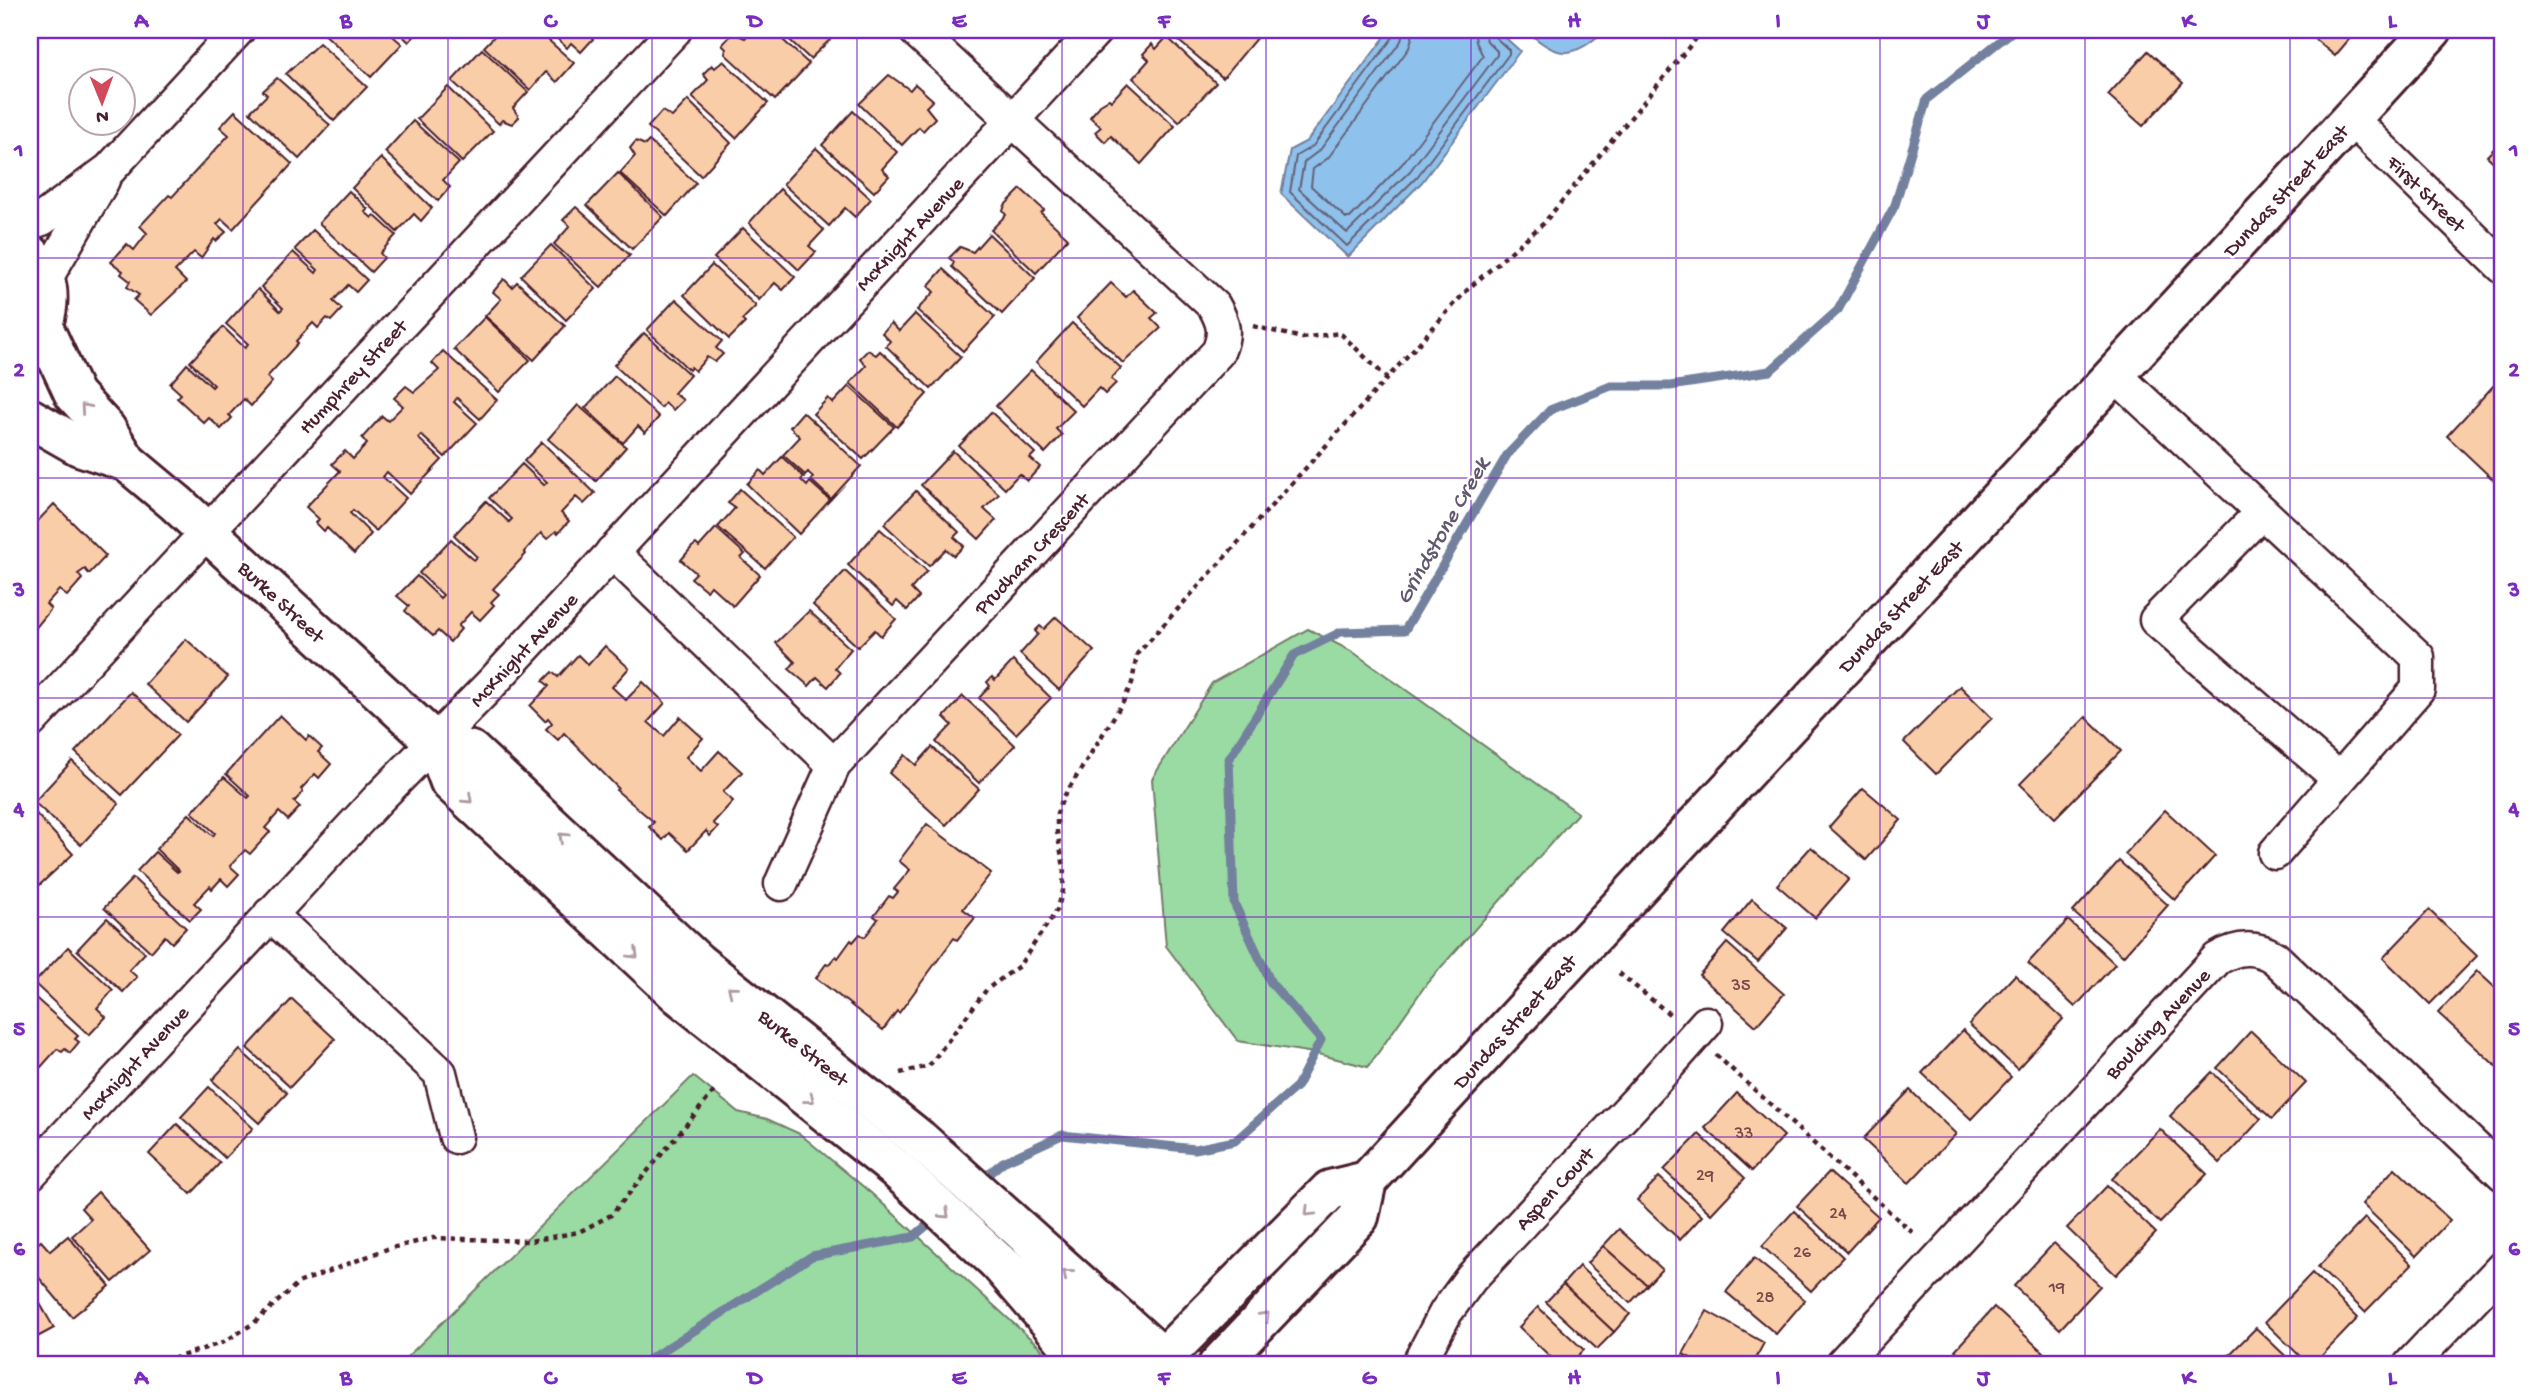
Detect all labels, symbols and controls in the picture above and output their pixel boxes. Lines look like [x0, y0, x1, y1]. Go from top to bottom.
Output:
text: A [133, 9, 149, 36]
text: B [339, 9, 353, 36]
text: C [544, 9, 559, 36]
text: D [746, 9, 764, 36]
text: E [952, 9, 968, 36]
text: F [1157, 9, 1172, 36]
text: G [1362, 9, 1378, 36]
text: H [1567, 9, 1581, 36]
text: I [1775, 9, 1781, 36]
text: J [1976, 9, 1991, 36]
text: K [2181, 9, 2198, 36]
text: L [2388, 9, 2398, 36]
north arrow [66, 66, 136, 136]
text: N [96, 104, 109, 127]
street label: Dundas Street East [2218, 119, 2357, 265]
text: 1 [13, 138, 24, 165]
text: 1 [2508, 138, 2519, 165]
street label: First Street [2379, 151, 2471, 241]
street label: McKnight Avenue [852, 172, 972, 298]
street label: Humphrey Street [295, 314, 416, 441]
text: 2 [13, 358, 25, 385]
text: 2 [2508, 358, 2520, 385]
one-way arrow [81, 403, 93, 416]
water label: Grindstone Creek [1391, 451, 1498, 610]
street label: Prudham Crescent [970, 487, 1098, 622]
street label: Dundas Street East [1833, 535, 1972, 681]
street label: Burke Street [230, 556, 330, 652]
text: 3 [12, 578, 25, 605]
text: 3 [2507, 578, 2520, 605]
street label: McKnight Avenue [466, 588, 586, 714]
one-way arrow [460, 791, 473, 804]
text: 4 [13, 797, 25, 824]
text: 4 [2508, 797, 2520, 824]
one-way arrow [558, 833, 571, 846]
one-way arrow [626, 946, 639, 959]
street label: Dundas Street East [1448, 949, 1585, 1097]
street label: Boulding Avenue [2101, 964, 2218, 1087]
house number: 35 [1731, 976, 1750, 997]
one-way arrow [727, 985, 739, 998]
street label: McKnight Avenue [77, 1001, 197, 1127]
street label: Burke Street [751, 1005, 854, 1095]
text: 5 [13, 1017, 25, 1044]
text: 5 [2508, 1017, 2520, 1044]
one-way arrow [802, 1091, 814, 1104]
house number: 33 [1734, 1124, 1753, 1145]
street label: Aspen Court [1512, 1142, 1603, 1237]
house number: 29 [1696, 1166, 1714, 1187]
one-way arrow [1304, 1203, 1317, 1216]
house number: 24 [1829, 1204, 1847, 1225]
one-way arrow [937, 1206, 950, 1218]
text: 6 [13, 1237, 26, 1264]
text: 6 [2508, 1237, 2521, 1264]
house number: 26 [1793, 1243, 1812, 1264]
one-way arrow [1063, 1270, 1076, 1282]
house number: 19 [2048, 1278, 2065, 1299]
house number: 28 [1756, 1288, 1774, 1309]
one-way arrow [1257, 1311, 1270, 1324]
text: A [133, 1366, 149, 1393]
text: B [339, 1366, 353, 1393]
text: C [544, 1366, 559, 1393]
text: D [746, 1366, 764, 1393]
text: E [952, 1366, 968, 1393]
text: F [1157, 1366, 1172, 1393]
text: G [1362, 1366, 1378, 1393]
text: H [1567, 1366, 1581, 1393]
text: I [1775, 1366, 1781, 1393]
text: J [1976, 1366, 1991, 1393]
text: K [2181, 1366, 2198, 1393]
text: L [2388, 1366, 2398, 1393]

